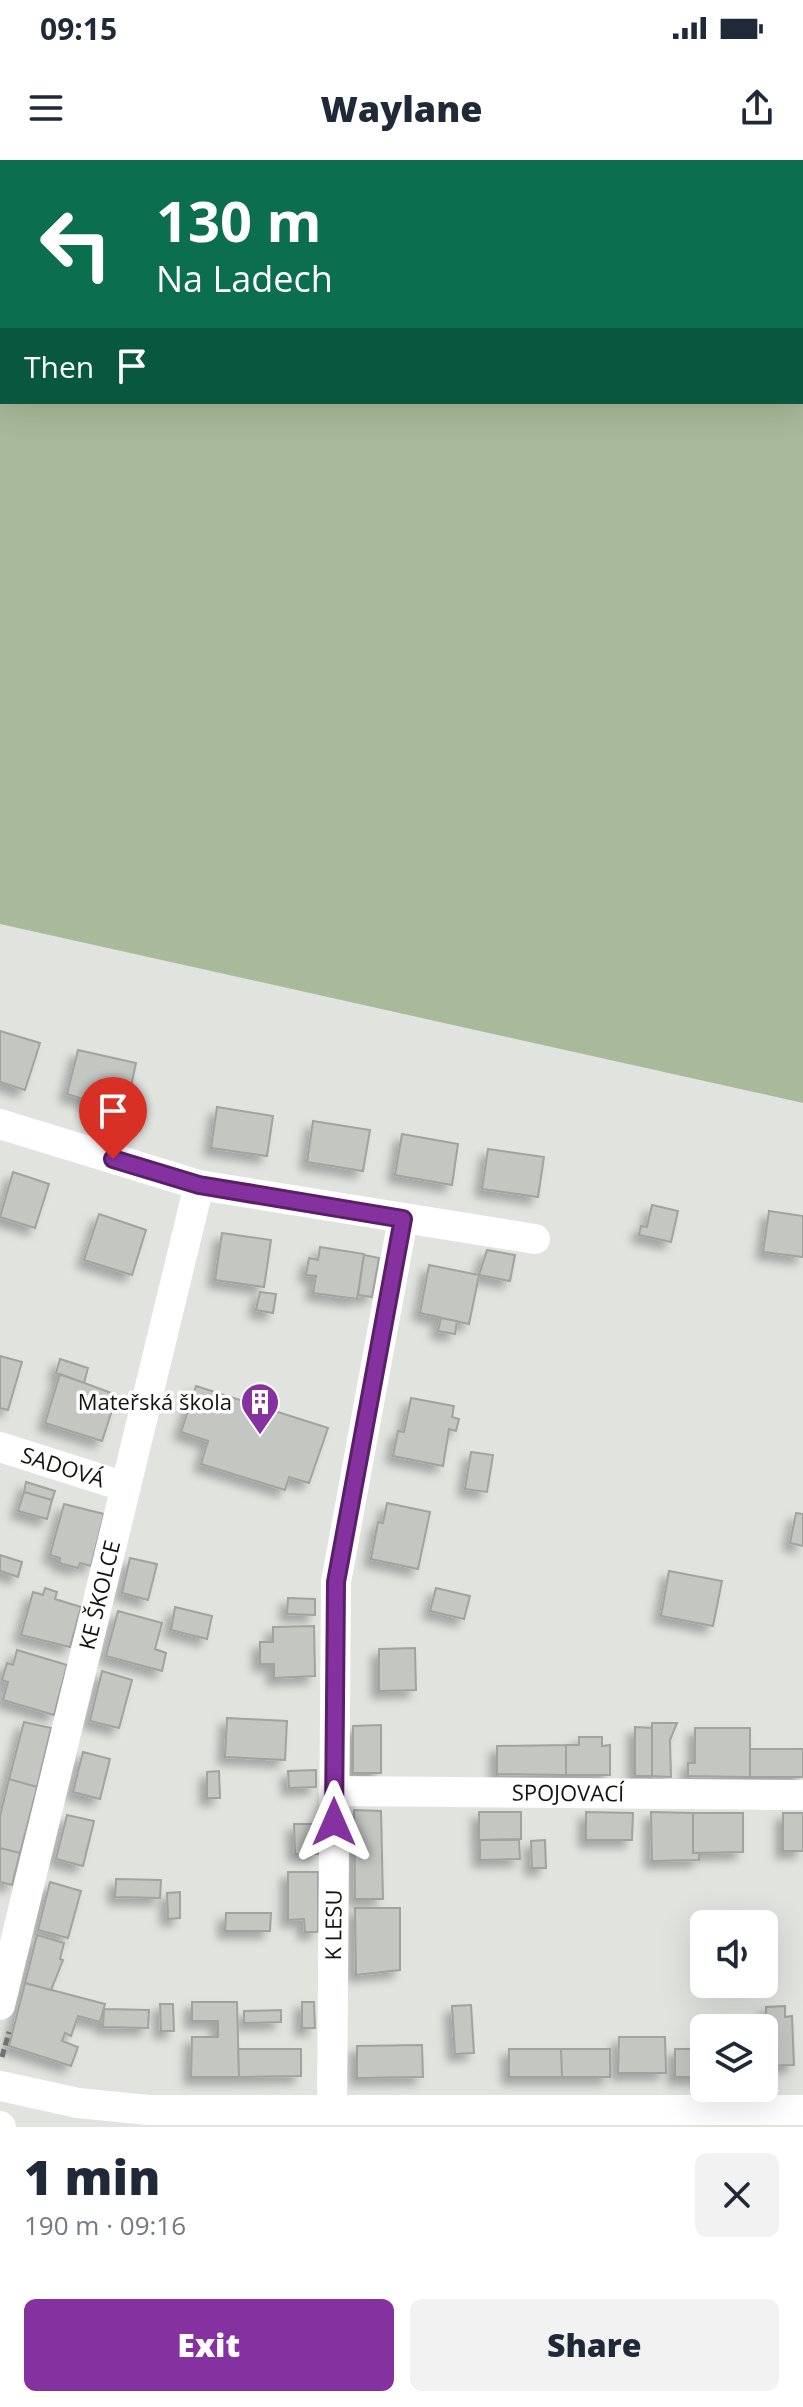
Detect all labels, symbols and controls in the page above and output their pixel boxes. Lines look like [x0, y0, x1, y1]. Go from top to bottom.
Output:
text: 09:15 [40, 8, 117, 49]
text: Waylane [320, 84, 483, 133]
icon: menu [24, 86, 68, 130]
icon: share [735, 86, 779, 130]
text: 130 m [156, 182, 322, 258]
icon: left [24, 192, 128, 296]
text: Na Ladech [156, 254, 333, 303]
icon: arrive [110, 344, 154, 388]
text: Then [24, 346, 94, 387]
pin [79, 1077, 147, 1159]
icon: arrive [91, 1089, 135, 1133]
building icon: Mateřská škola [239, 1381, 281, 1436]
place label: Mateřská škola [78, 1386, 232, 1416]
street label: SADOVÁ [18, 1439, 109, 1493]
street label: KE ŠKOLCE [71, 1537, 126, 1652]
street label: SPOJOVACÍ [512, 1777, 625, 1807]
position arrow [292, 1780, 376, 1864]
street label: K LESU [317, 1889, 348, 1961]
map controls [690, 1910, 778, 2102]
button: sound [690, 1910, 778, 1998]
button: layers [690, 2014, 778, 2102]
text: 1 min [24, 2144, 160, 2209]
button: close [695, 2153, 779, 2237]
text: 190 m · 09:16 [24, 2207, 186, 2243]
button: Exit [24, 2299, 394, 2391]
button: Share [410, 2299, 779, 2391]

